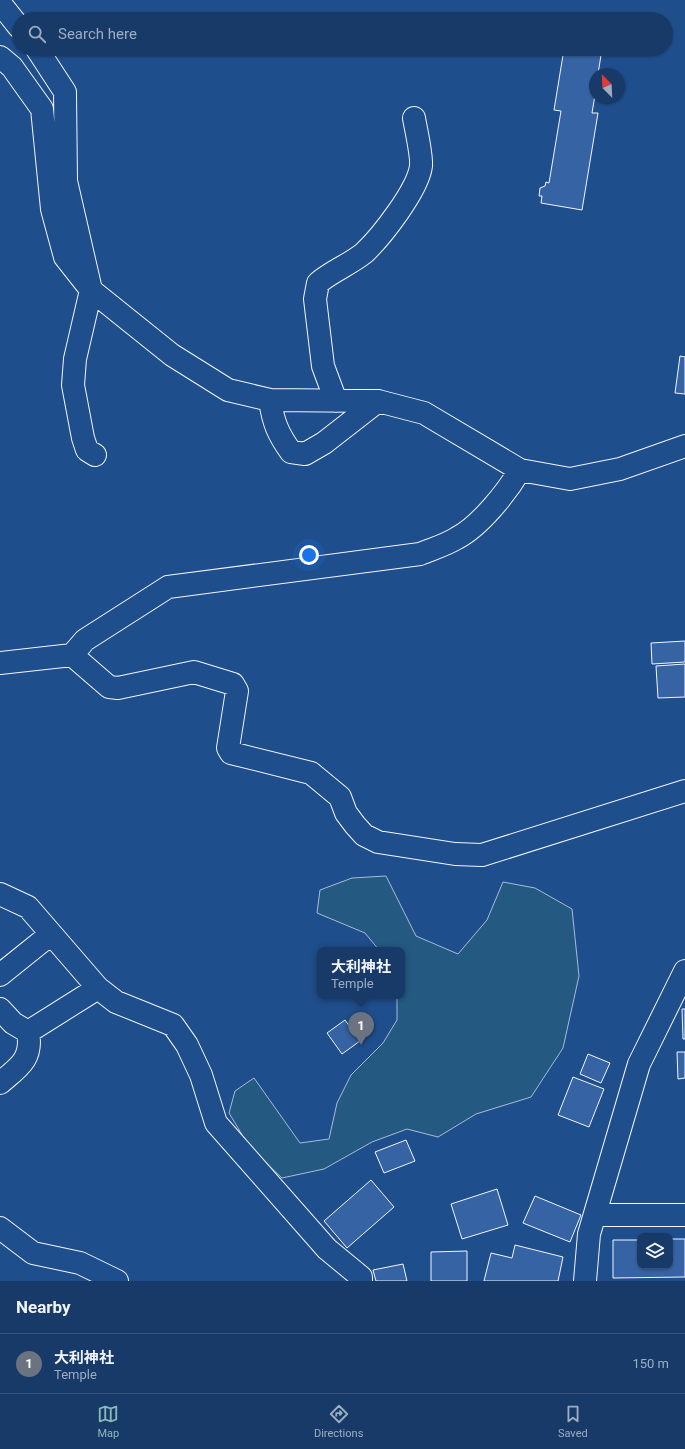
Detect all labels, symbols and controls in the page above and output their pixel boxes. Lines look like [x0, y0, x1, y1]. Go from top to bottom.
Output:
search box [12, 12, 673, 56]
icon: search [26, 23, 48, 45]
text: Search here [58, 25, 137, 43]
north arrow [589, 68, 625, 104]
your location [299, 545, 319, 565]
popup [317, 947, 405, 999]
text: 大利神社 [331, 958, 391, 976]
text: Temple [331, 976, 374, 991]
pin: 1 [348, 1012, 374, 1045]
map controls [637, 1233, 673, 1269]
button: layers [637, 1233, 673, 1269]
text: Nearby [16, 1297, 71, 1317]
text: 大利神社 [54, 1349, 114, 1367]
text: 1 [25, 1356, 33, 1371]
text: 150 m [632, 1356, 669, 1371]
text: Temple [54, 1367, 97, 1382]
tab: Map [97, 1403, 119, 1440]
tab: Directions [314, 1403, 363, 1440]
tab: Saved [558, 1403, 588, 1440]

